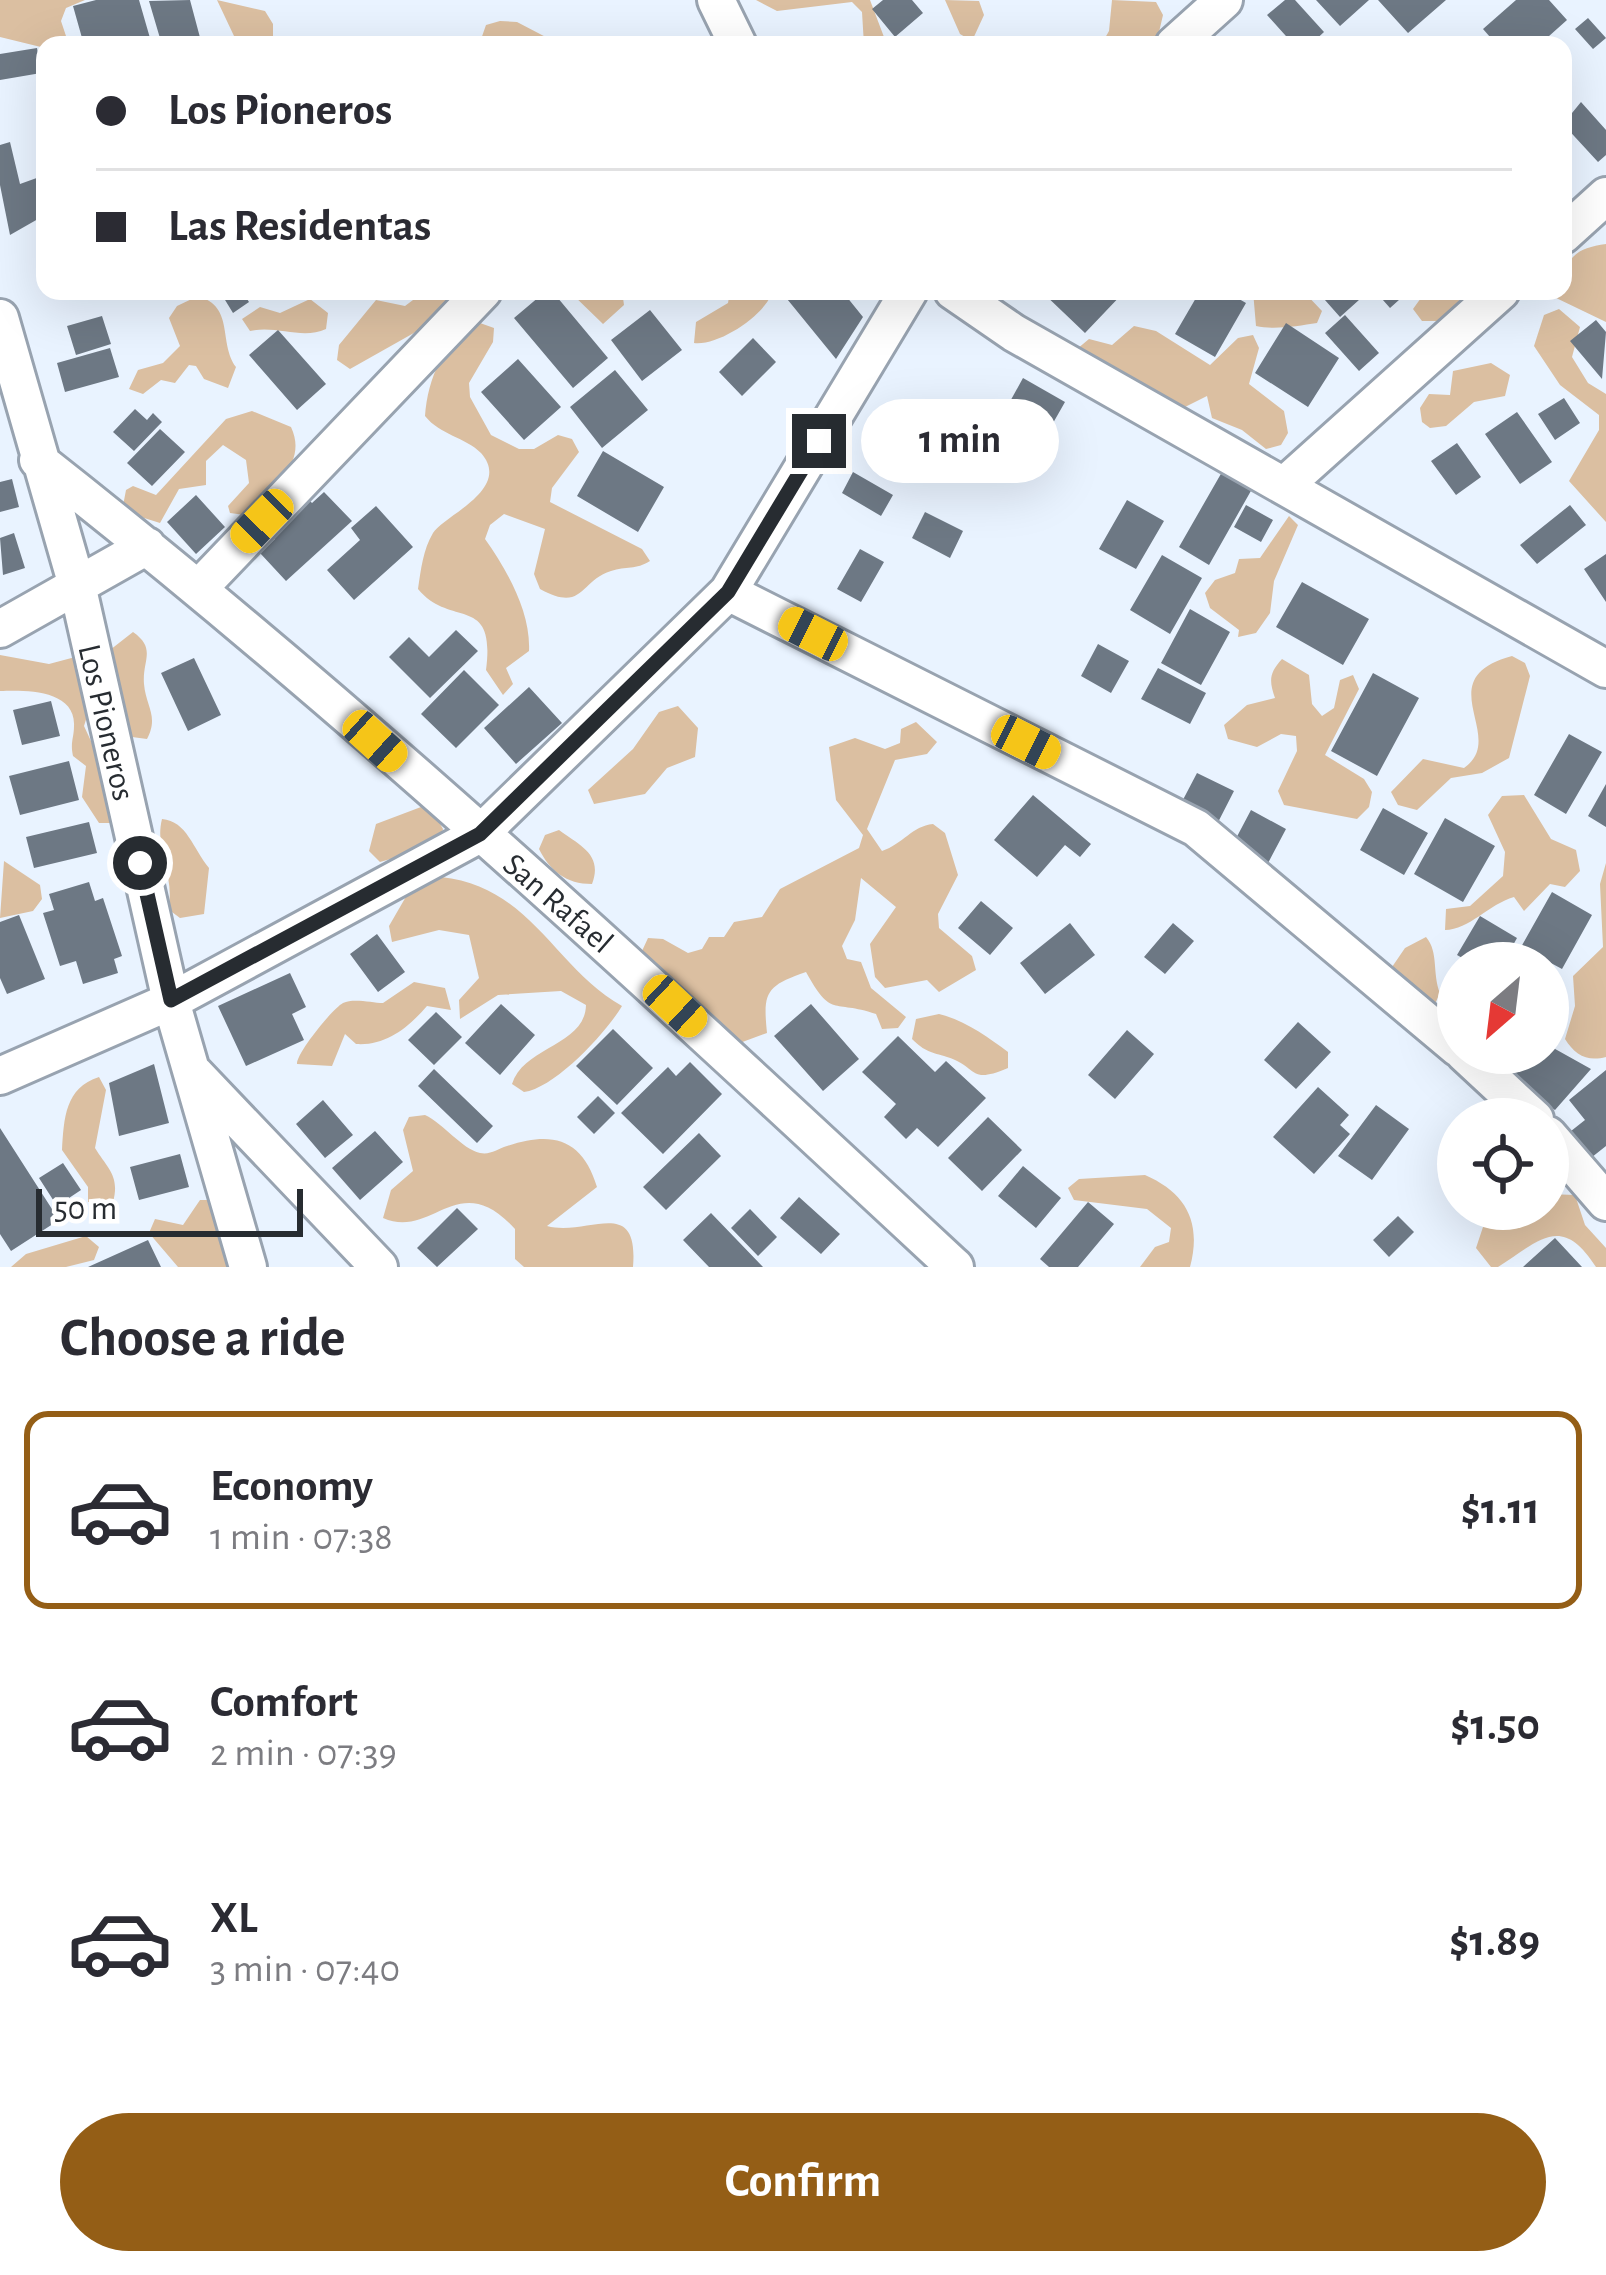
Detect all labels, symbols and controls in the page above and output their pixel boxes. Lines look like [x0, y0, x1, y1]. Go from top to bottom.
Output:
text: Los Pioneros [168, 88, 392, 133]
text: Las Residentas [168, 204, 431, 249]
callout: 1 min [861, 399, 1059, 483]
route end [792, 414, 846, 468]
text: 1 min [919, 421, 1001, 460]
car [224, 483, 300, 559]
car [773, 602, 853, 666]
street label: Los Pioneros [72, 641, 140, 804]
car [336, 704, 414, 778]
car [986, 710, 1066, 774]
route start [113, 836, 167, 890]
street label: San Rafael [496, 848, 618, 960]
north arrow [1437, 942, 1569, 1074]
map controls [1437, 942, 1569, 1230]
car [636, 968, 714, 1044]
button: locate [1437, 1098, 1569, 1230]
scale bar [36, 1183, 303, 1236]
text: 50 m [54, 1193, 117, 1226]
text: Choose a ride [60, 1312, 346, 1366]
icon: car [66, 1456, 174, 1564]
text: Economy [210, 1464, 373, 1509]
text: $1.11 [1461, 1487, 1540, 1532]
text: 1 min · 07:38 [210, 1518, 393, 1557]
icon: car [66, 1672, 174, 1780]
text: Comfort [210, 1680, 358, 1725]
text: $1.50 [1450, 1703, 1540, 1748]
text: 2 min · 07:39 [210, 1734, 397, 1773]
icon: car [66, 1888, 174, 1996]
text: XL [210, 1896, 258, 1941]
text: $1.89 [1449, 1919, 1540, 1964]
text: 3 min · 07:40 [210, 1950, 400, 1989]
button: Confirm [60, 2113, 1546, 2251]

